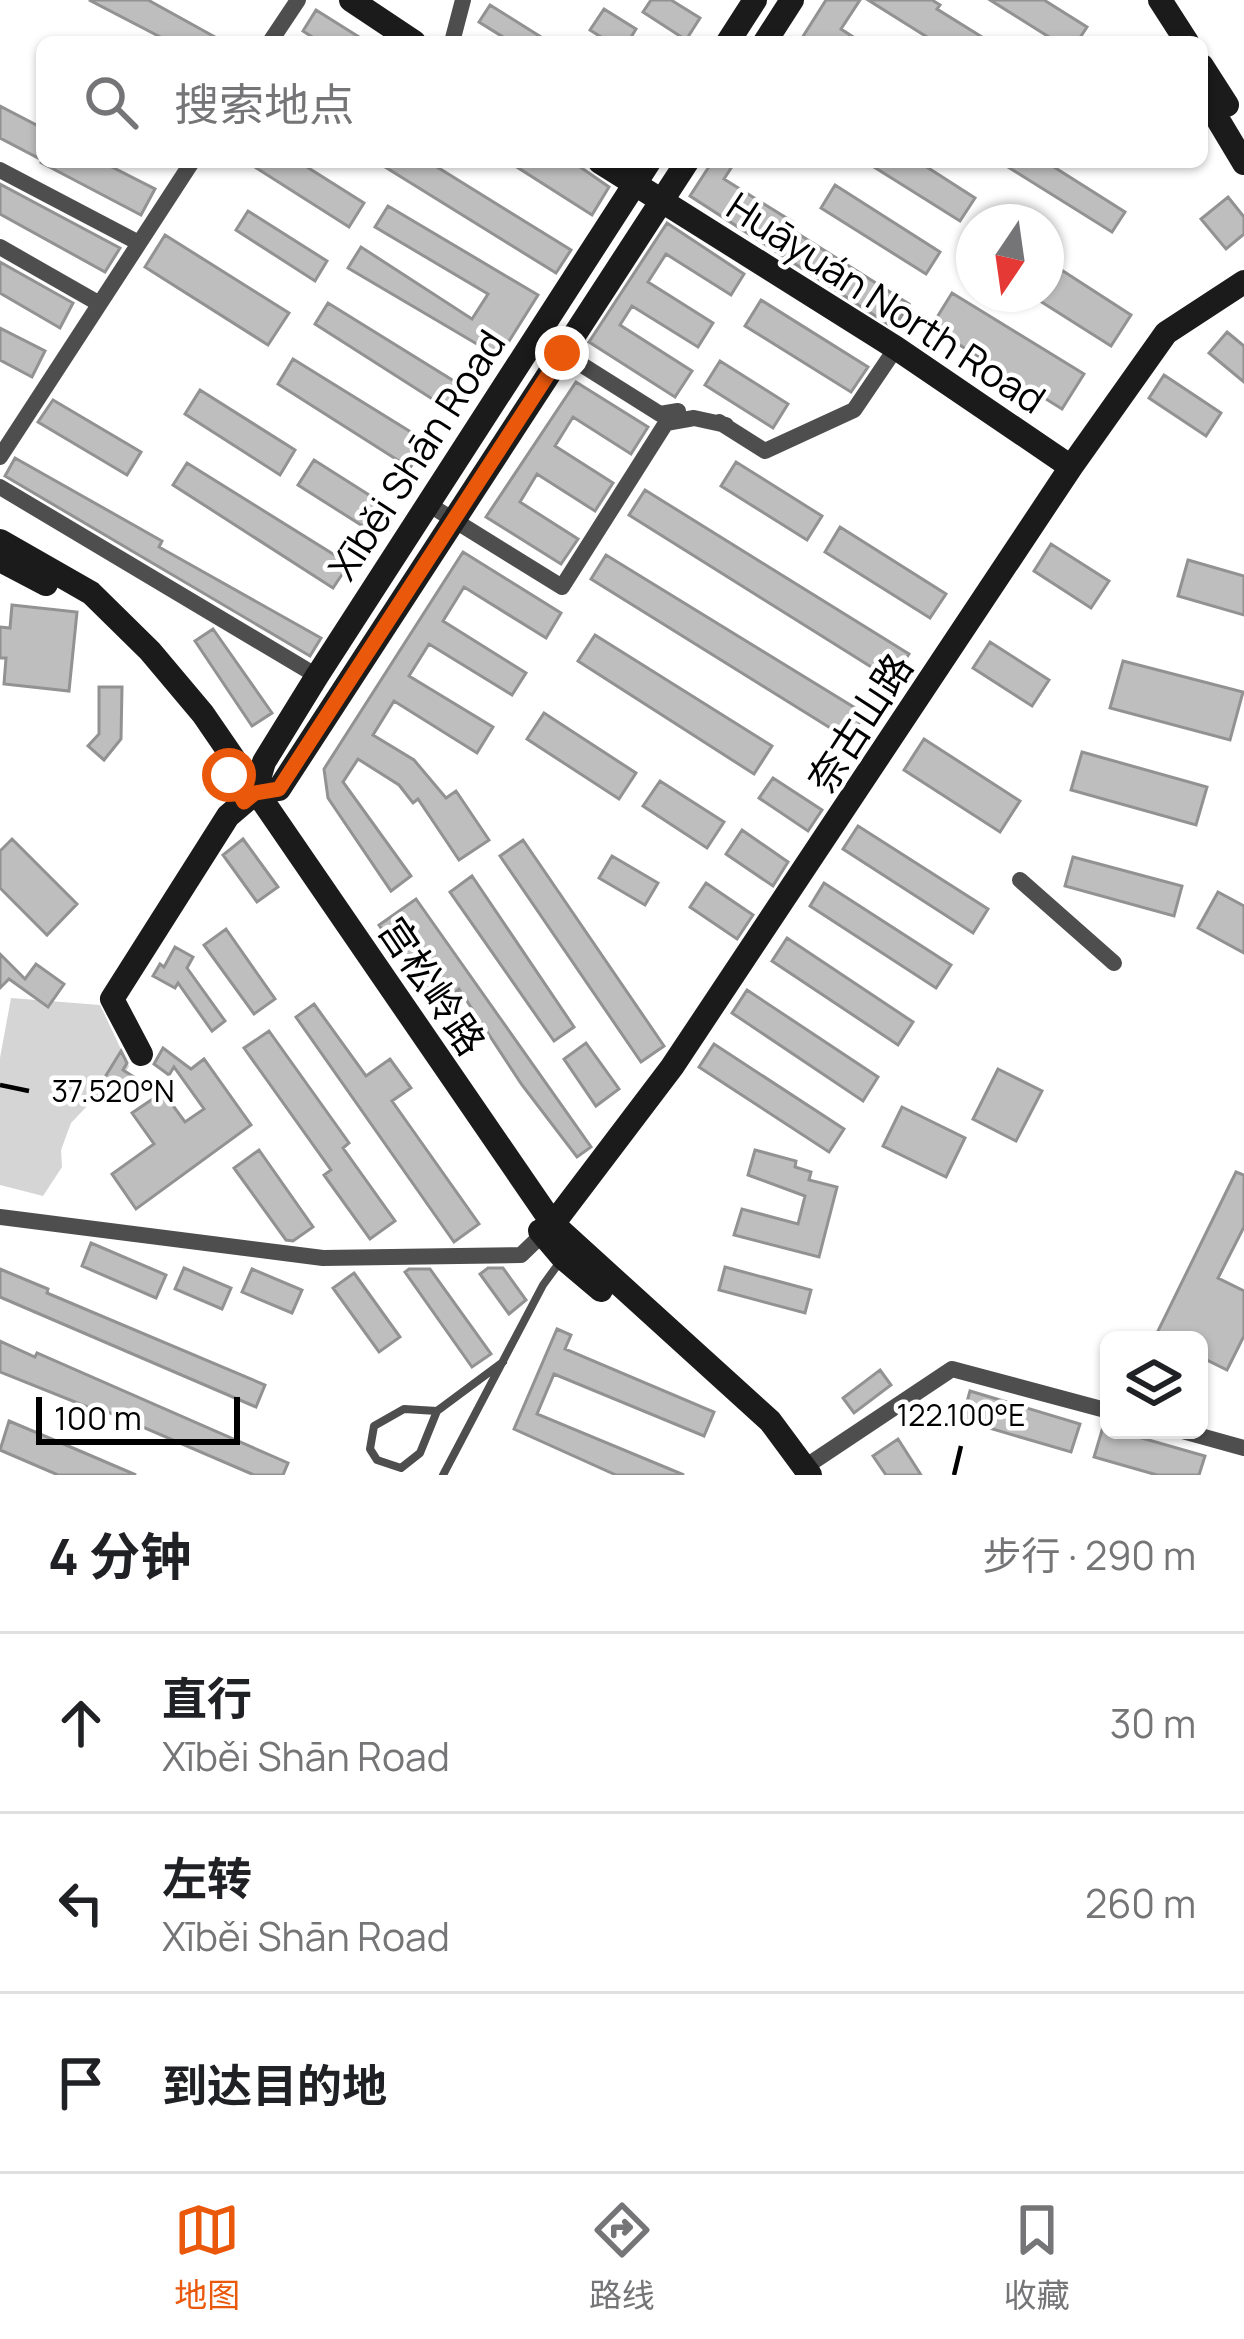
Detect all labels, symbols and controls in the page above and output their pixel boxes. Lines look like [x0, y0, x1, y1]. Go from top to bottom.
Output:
search box [36, 36, 1208, 168]
icon: search [78, 69, 144, 135]
text: 搜索地点 [174, 73, 354, 135]
street label: Huāyuán North Road [717, 179, 1056, 425]
north arrow [956, 204, 1064, 312]
street label: Xīběi Shān Road [315, 319, 517, 590]
route end [535, 326, 589, 380]
street label: 奈古山路 [794, 642, 924, 803]
route start [202, 748, 256, 802]
street label: 宫松岭路 [367, 906, 499, 1065]
text: 37.520°N [51, 1070, 175, 1111]
map controls [1100, 1331, 1208, 1439]
button: layers [1100, 1331, 1208, 1439]
scale bar [36, 1391, 240, 1444]
text: 122.100°E [897, 1394, 1025, 1435]
text: 100 m [54, 1395, 142, 1440]
text: 4 分钟 [48, 1521, 191, 1590]
text: 步行 · 290 m [982, 1528, 1196, 1582]
text: 直行 [162, 1667, 252, 1729]
icon: ahead [48, 1690, 114, 1756]
text: 30 m [1110, 1696, 1196, 1750]
text: Xīběi Shān Road [162, 1729, 450, 1783]
text: 左转 [162, 1847, 252, 1909]
icon: left [48, 1870, 114, 1936]
text: 260 m [1085, 1876, 1196, 1930]
text: Xīběi Shān Road [162, 1909, 450, 1963]
icon: arrive [48, 2050, 114, 2116]
text: 到达目的地 [162, 2054, 387, 2116]
tab: 地图 [174, 2197, 240, 2317]
tab: 路线 [589, 2197, 655, 2317]
tab: 收藏 [1004, 2197, 1070, 2317]

